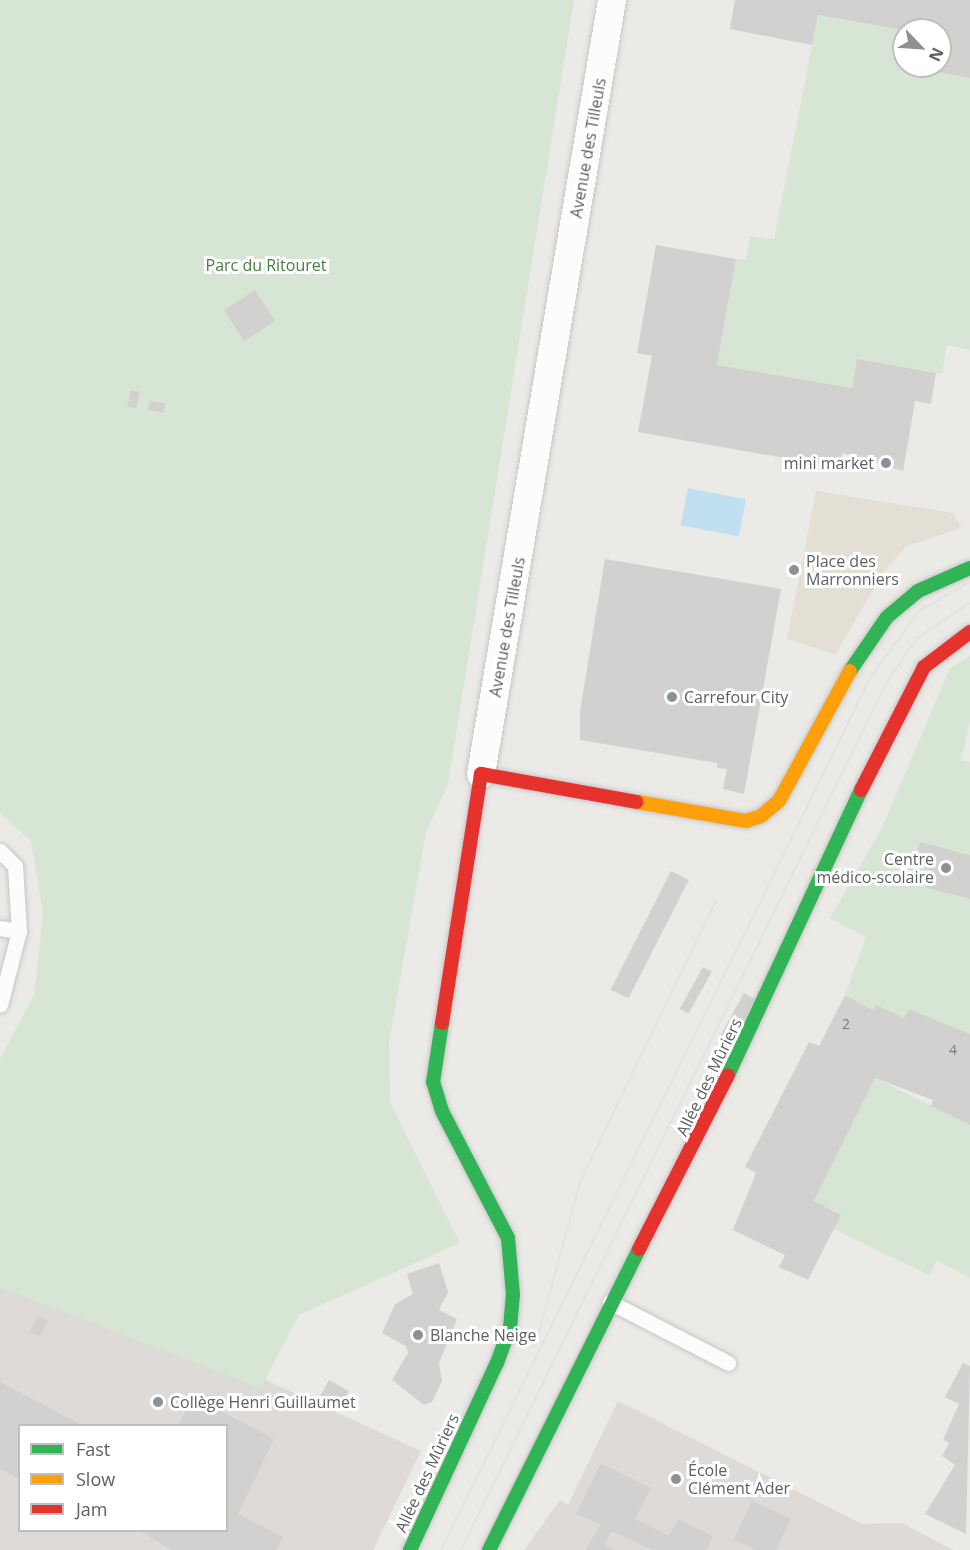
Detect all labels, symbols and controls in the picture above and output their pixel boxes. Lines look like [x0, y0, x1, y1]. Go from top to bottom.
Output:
north arrow [892, 18, 952, 78]
text: N [924, 44, 949, 65]
street label: Avenue des Tilleuls [566, 77, 610, 219]
park label: Parc du Ritouret [206, 255, 326, 275]
place label: mini market [784, 453, 874, 473]
marker: mini market [879, 456, 893, 470]
place label: Place des Marronniers [806, 551, 899, 589]
street label: Avenue des Tilleuls [485, 556, 529, 698]
marker: Place des Marronniers [787, 563, 801, 577]
place label: Carrefour City [684, 687, 788, 707]
marker: Carrefour City [665, 690, 679, 704]
place label: Centre médico-scolaire [817, 849, 934, 887]
marker: Centre médico-scolaire [939, 861, 953, 875]
street label: Allée des Mûriers [672, 1015, 746, 1139]
house number: 2 [842, 1016, 850, 1032]
house number: 4 [949, 1042, 957, 1058]
place label: Blanche Neige [430, 1325, 536, 1345]
marker: Blanche Neige [411, 1328, 425, 1342]
place label: Collège Henri Guillaumet [170, 1392, 356, 1412]
marker: Collège Henri Guillaumet [151, 1395, 165, 1409]
street label: Allée des Mûriers [391, 1411, 463, 1535]
legend [18, 1424, 228, 1532]
text: Fast [76, 1437, 110, 1461]
place label: École Clément Ader [688, 1460, 790, 1498]
text: Slow [76, 1467, 115, 1491]
marker: École Clément Ader [669, 1472, 683, 1486]
text: Jam [76, 1497, 108, 1521]

